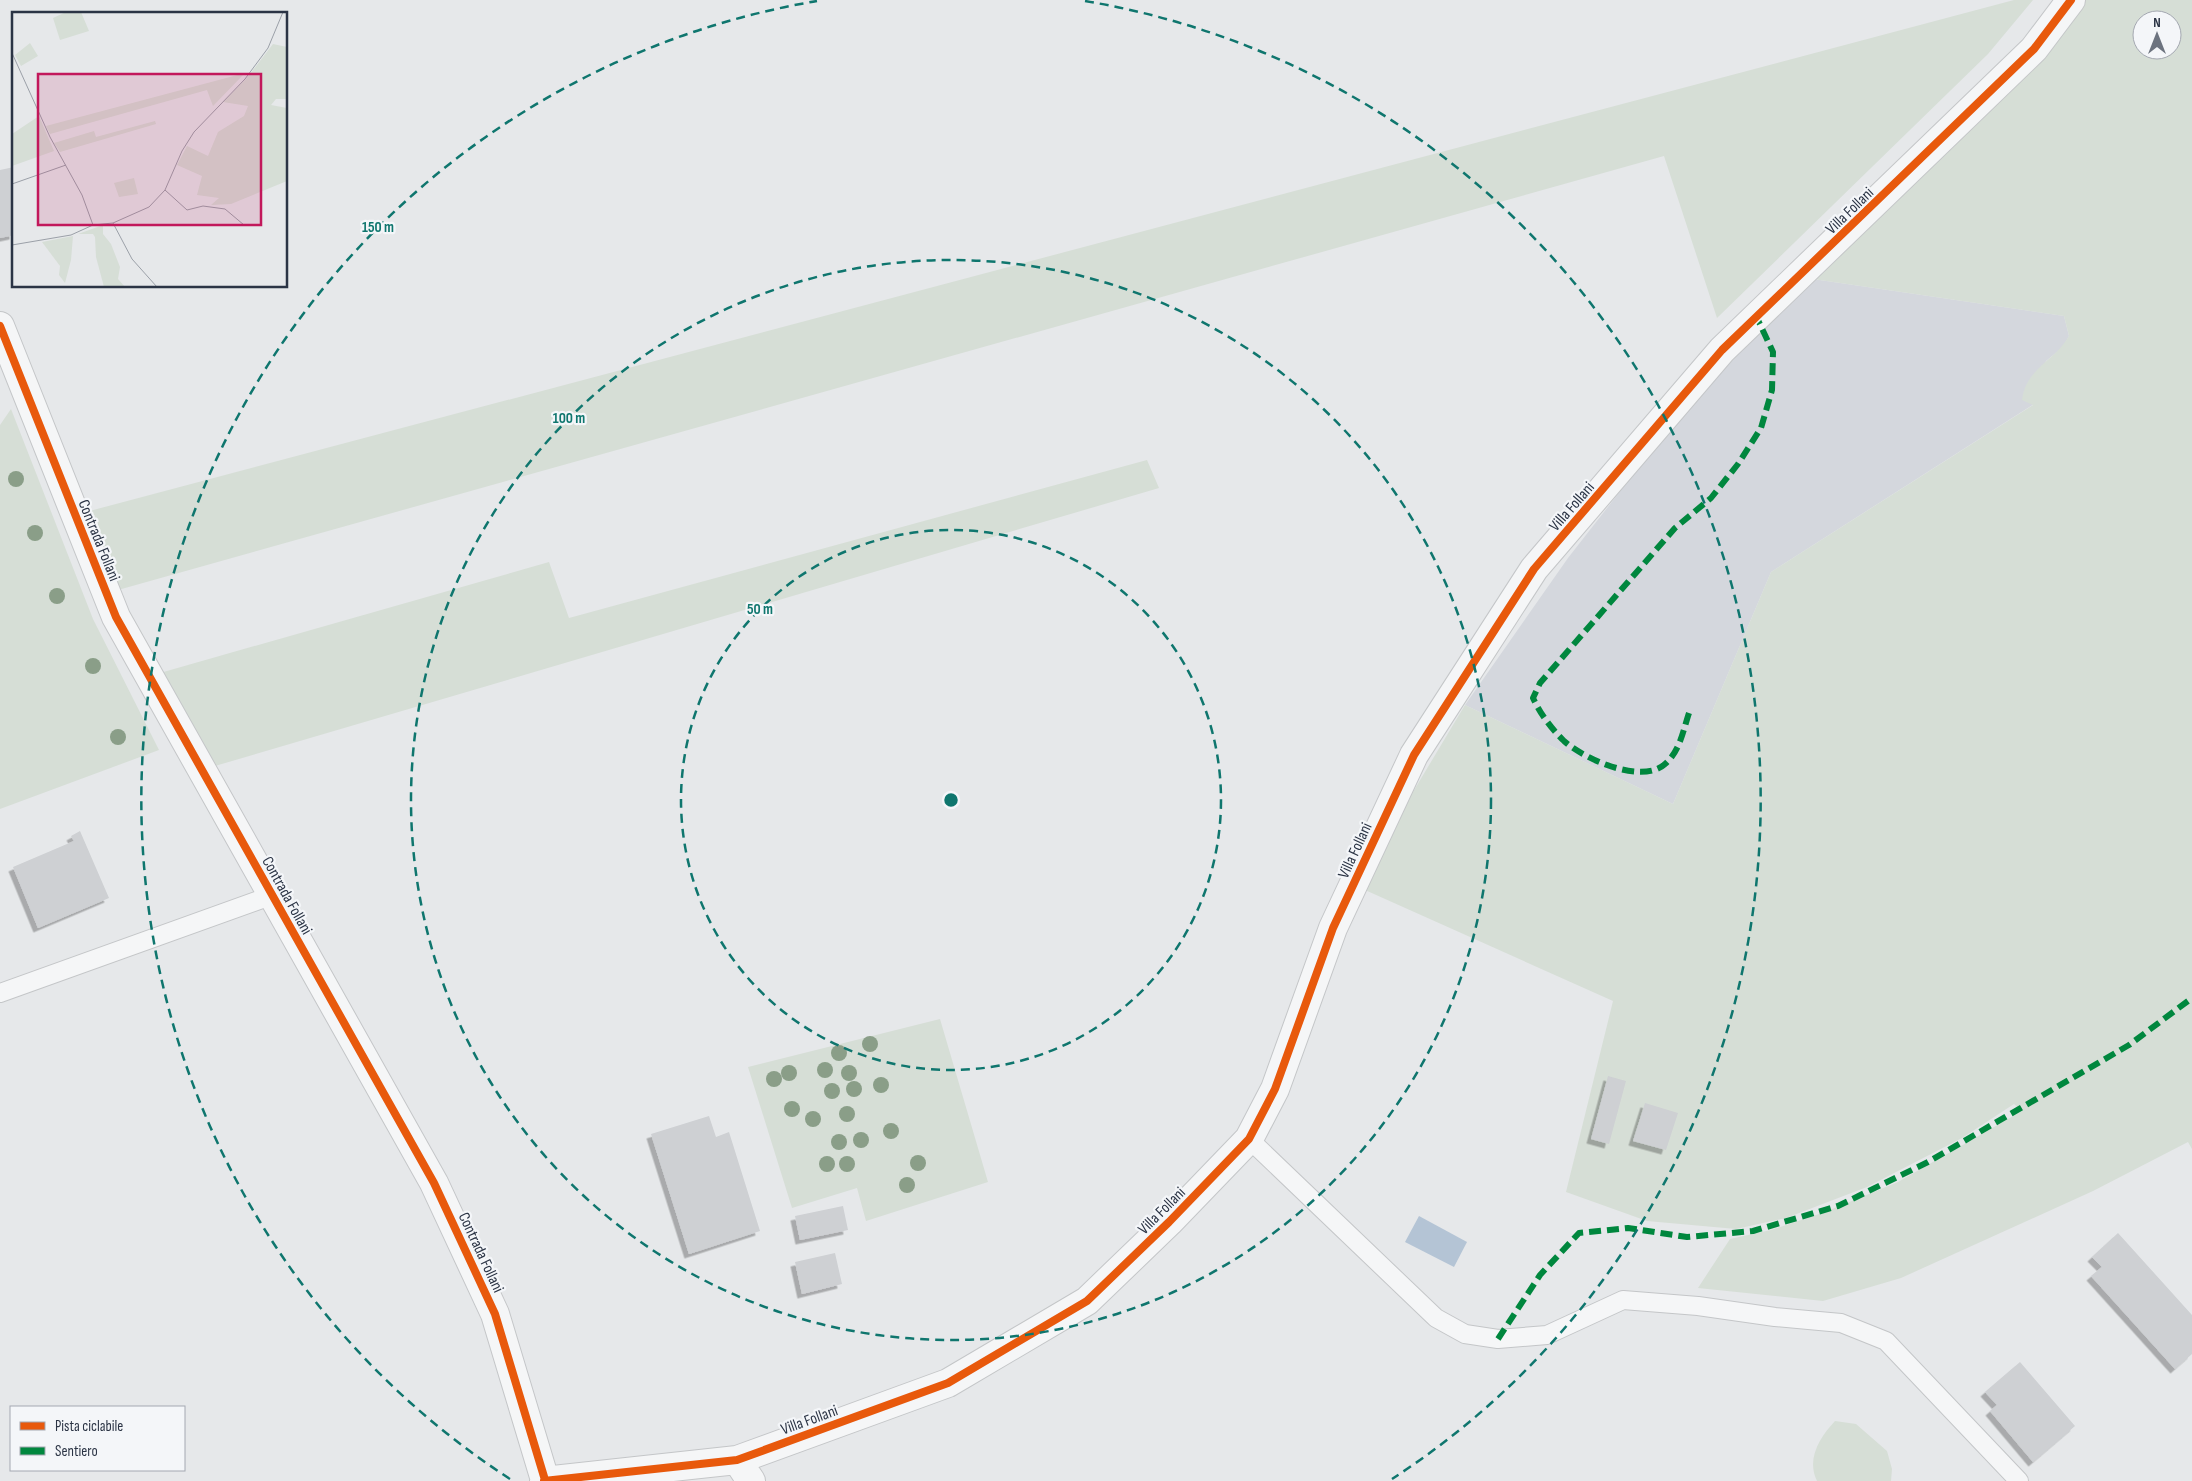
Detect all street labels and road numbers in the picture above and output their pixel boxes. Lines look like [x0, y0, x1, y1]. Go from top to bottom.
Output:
street label: Villa Follani [1822, 184, 1878, 238]
street label: Villa Follani [1546, 478, 1599, 536]
street label: Contrada Follani [74, 497, 124, 584]
street label: Villa Follani [1334, 820, 1376, 881]
street label: Contrada Follani [257, 853, 316, 938]
street label: Villa Follani [1134, 1183, 1190, 1239]
street label: Contrada Follani [454, 1209, 508, 1296]
street label: Villa Follani [778, 1401, 841, 1439]

